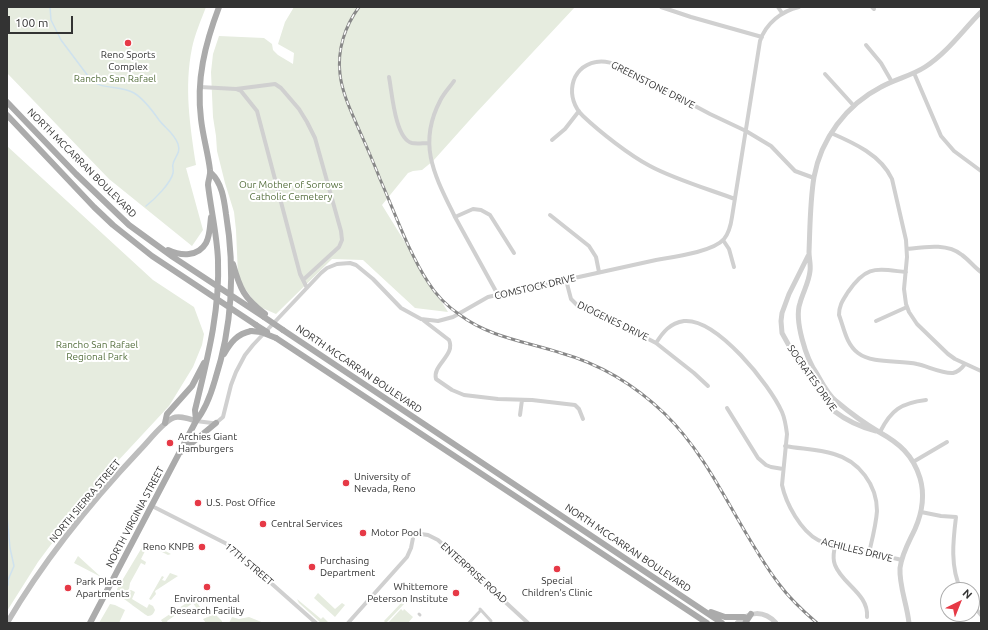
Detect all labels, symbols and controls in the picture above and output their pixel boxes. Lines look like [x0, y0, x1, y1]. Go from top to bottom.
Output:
scale bar [10, 8, 75, 34]
text: 100 m [15, 16, 48, 29]
marker: Reno Sports Complex [123, 38, 133, 48]
place label: Reno Sports Complex [101, 49, 155, 72]
street label: GREENSTONE DRIVE [609, 59, 697, 111]
park label: Rancho San Rafael [74, 73, 156, 85]
street label: NORTH MCCARRAN BOULEVARD [25, 106, 139, 220]
park label: Our Mother of Sorrows Catholic Cemetery [239, 179, 343, 202]
street label: COMSTOCK DRIVE [493, 272, 577, 302]
street label: DIOGENES DRIVE [575, 299, 651, 343]
street label: NORTH MCCARRAN BOULEVARD [294, 322, 424, 416]
park label: Rancho San Rafael Regional Park [56, 339, 138, 362]
street label: SOCRATES DRIVE [785, 343, 839, 413]
place label: Archies Giant Hamburgers [178, 431, 237, 454]
marker: Archies Giant Hamburgers [165, 438, 175, 448]
street label: NORTH SIERRA STREET [47, 457, 123, 545]
street label: NORTH VIRGINIA STREET [103, 465, 167, 569]
place label: University of Nevada, Reno [354, 471, 416, 494]
marker: University of Nevada, Reno [341, 478, 351, 488]
place label: U.S. Post Office [206, 497, 276, 509]
marker: U.S. Post Office [193, 498, 203, 508]
street label: NORTH MCCARRAN BOULEVARD [563, 501, 693, 595]
place label: Central Services [271, 518, 343, 530]
marker: Central Services [258, 519, 268, 529]
place label: Motor Pool [371, 527, 422, 539]
marker: Motor Pool [358, 528, 368, 538]
street label: ACHILLES DRIVE [820, 535, 894, 565]
street label: 17TH STREET [222, 540, 276, 588]
street label: ENTERPRISE ROAD [438, 540, 510, 606]
place label: Reno KNPB [143, 541, 194, 553]
marker: Reno KNPB [197, 542, 207, 552]
place label: Purchasing Department [320, 555, 375, 578]
marker: Purchasing Department [307, 562, 317, 572]
marker: Special Children's Clinic [552, 564, 562, 574]
place label: Special Children's Clinic [522, 575, 592, 598]
place label: Park Place Apartments [76, 576, 129, 600]
place label: Whittemore Peterson Institute [367, 581, 448, 604]
marker: Environmental Research Facility [202, 582, 212, 592]
north arrow [940, 582, 980, 622]
marker: Park Place Apartments [63, 583, 73, 593]
text: N [960, 587, 975, 601]
marker: Whittemore Peterson Institute [451, 588, 461, 598]
place label: Environmental Research Facility [170, 593, 244, 616]

